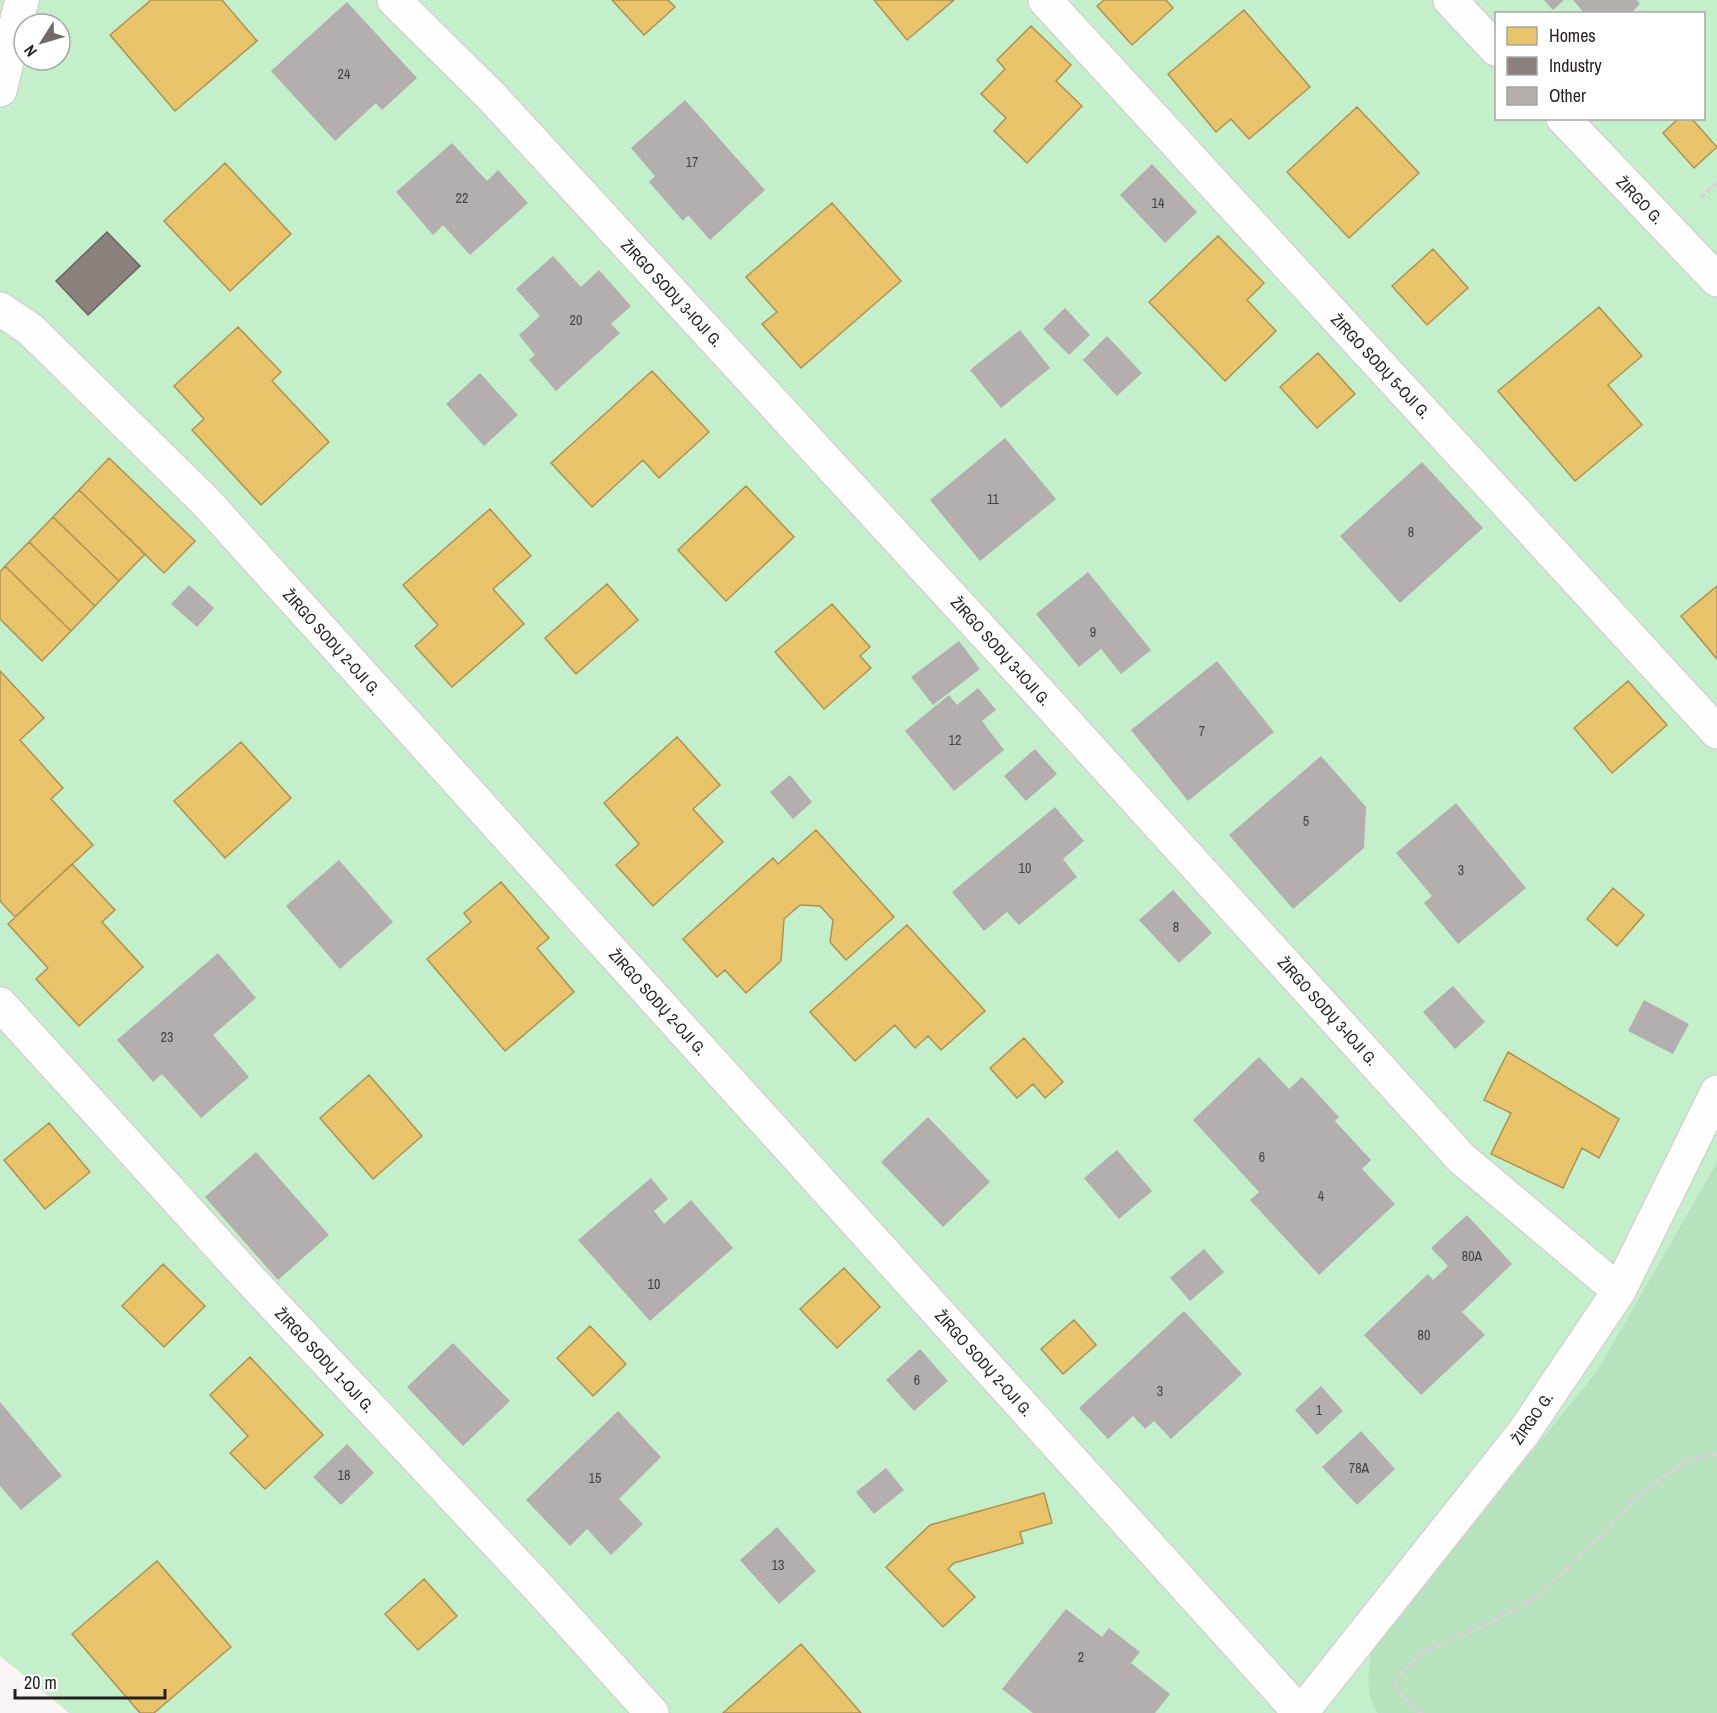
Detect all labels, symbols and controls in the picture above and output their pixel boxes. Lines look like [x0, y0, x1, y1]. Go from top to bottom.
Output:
north arrow [12, 12, 72, 72]
legend [1495, 12, 1705, 120]
text: Homes [1549, 23, 1596, 48]
text: N [18, 41, 42, 61]
text: Industry [1549, 53, 1602, 78]
house number: 24 [338, 65, 351, 83]
text: Other [1549, 83, 1586, 108]
house number: 17 [686, 153, 698, 171]
street label: ŽIRGO G. [1612, 171, 1668, 229]
house number: 22 [456, 189, 468, 207]
house number: 14 [1152, 194, 1165, 212]
street label: ŽIRGO SODŲ 3-IOJI G. [616, 234, 728, 352]
street label: ŽIRGO SODŲ 5-OJI G. [1326, 309, 1436, 423]
house number: 20 [570, 311, 582, 329]
house number: 11 [987, 490, 1000, 508]
house number: 8 [1408, 523, 1414, 541]
street label: ŽIRGO SODŲ 2-OJI G. [278, 584, 386, 700]
street label: ŽIRGO SODŲ 3-IOJI G. [946, 592, 1056, 710]
house number: 9 [1090, 623, 1096, 641]
house number: 7 [1199, 722, 1205, 740]
house number: 12 [949, 731, 961, 749]
house number: 5 [1303, 812, 1309, 830]
house number: 10 [1019, 859, 1031, 877]
house number: 3 [1458, 861, 1464, 879]
house number: 8 [1173, 918, 1179, 936]
street label: ŽIRGO SODŲ 2-OJI G. [604, 944, 712, 1060]
street label: ŽIRGO SODŲ 3-IOJI G. [1273, 952, 1383, 1070]
house number: 23 [161, 1028, 173, 1046]
house number: 6 [1259, 1148, 1265, 1166]
house number: 4 [1318, 1187, 1325, 1205]
house number: 80A [1462, 1247, 1483, 1265]
house number: 10 [648, 1275, 660, 1293]
street label: ŽIRGO SODŲ 1-OJI G. [270, 1303, 380, 1417]
street label: ŽIRGO SODŲ 2-OJI G. [930, 1305, 1038, 1421]
house number: 80 [1418, 1326, 1430, 1344]
house number: 6 [914, 1371, 920, 1389]
house number: 3 [1157, 1382, 1163, 1400]
street label: ŽIRGO G. [1506, 1388, 1558, 1448]
house number: 1 [1316, 1401, 1323, 1419]
house number: 78A [1349, 1459, 1370, 1477]
house number: 18 [338, 1466, 350, 1484]
house number: 15 [589, 1469, 601, 1487]
house number: 13 [772, 1556, 784, 1574]
house number: 2 [1078, 1648, 1084, 1666]
scale bar [15, 1662, 165, 1700]
text: 20 m [24, 1670, 57, 1695]

